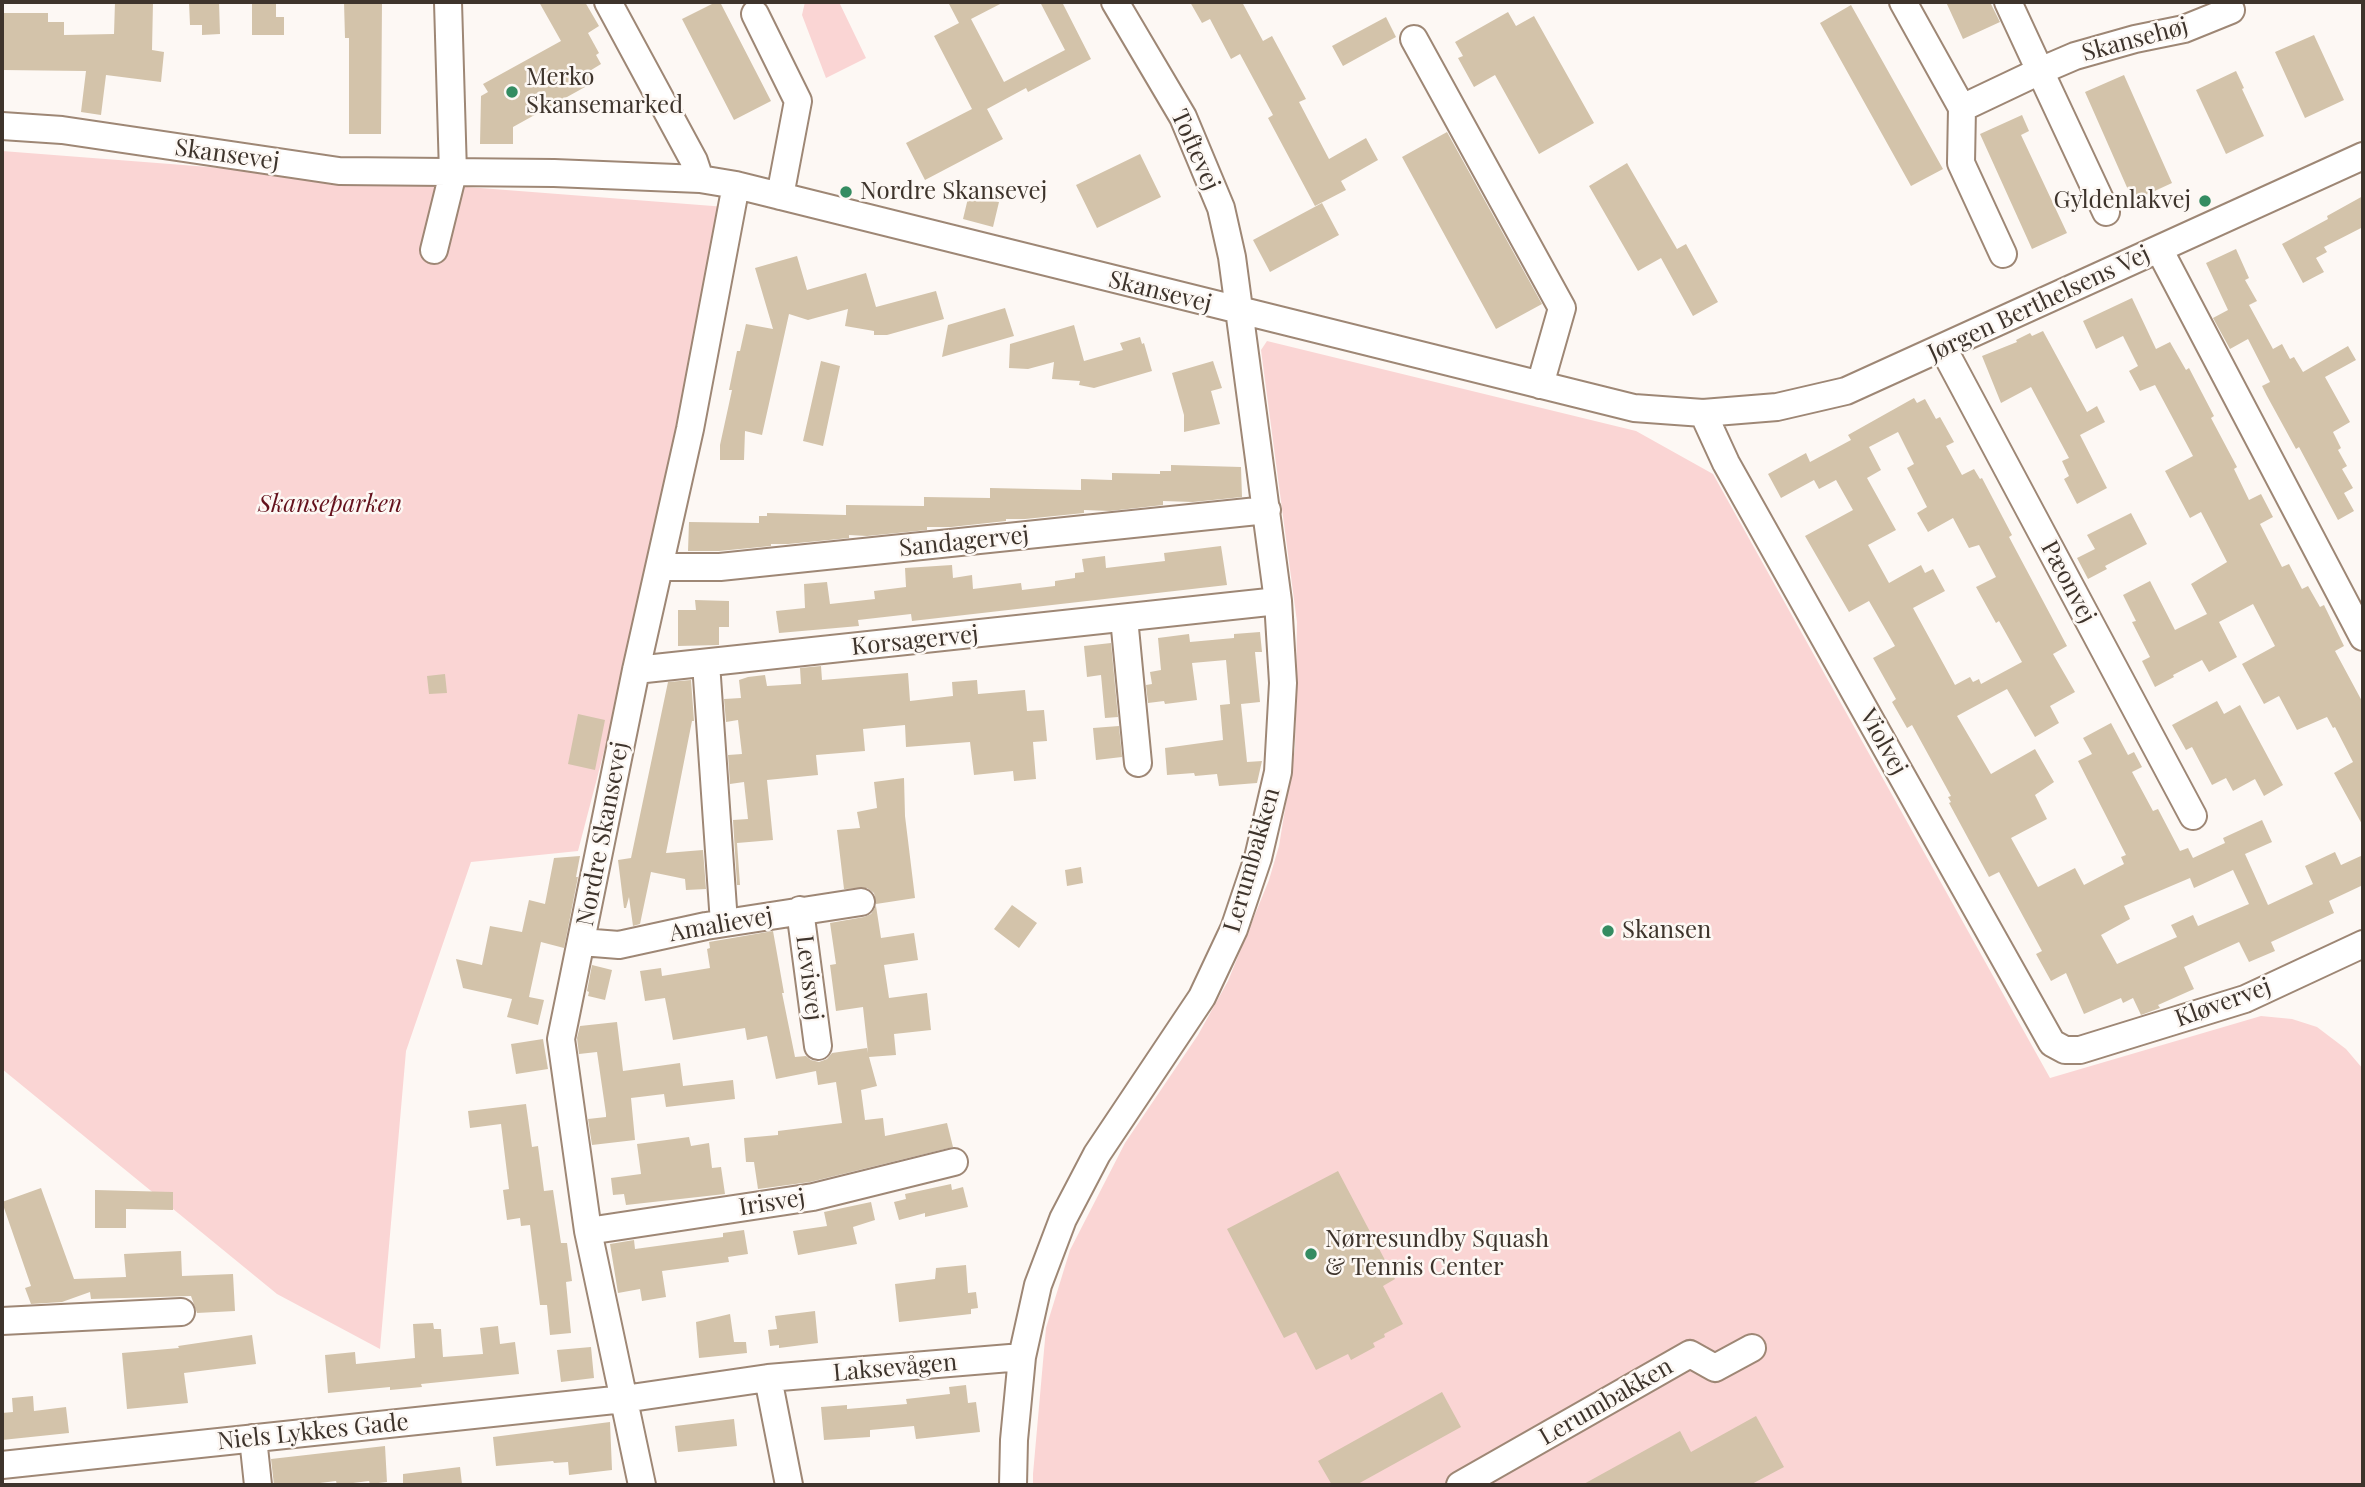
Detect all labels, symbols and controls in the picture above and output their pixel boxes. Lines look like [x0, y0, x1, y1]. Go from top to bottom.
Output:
street label: Skansehøj [2079, 12, 2191, 68]
place label: Merko Skansemarked [526, 64, 683, 120]
marker: Merko Skansemarked [504, 84, 520, 100]
street label: Toftevej [1164, 105, 1226, 195]
street label: Skansevej [173, 133, 281, 177]
place label: Nordre Skansevej [860, 178, 1047, 206]
marker: Nordre Skansevej [838, 184, 854, 200]
place label: Gyldenlakvej [2054, 187, 2191, 215]
marker: Gyldenlakvej [2197, 193, 2213, 209]
street label: Jørgen Berthelsens Vej [1923, 240, 2155, 368]
street label: Skansevej [1106, 265, 1214, 319]
park label: Skanseparken [258, 491, 402, 519]
street label: Sandagervej [898, 521, 1030, 563]
street label: Pæonvej [2034, 536, 2102, 628]
street label: Korsagervej [850, 620, 980, 662]
street label: Violvej [1853, 704, 1913, 780]
street label: Nordre Skansevej [571, 739, 635, 929]
street label: Lerumbakken [1218, 784, 1286, 936]
street label: Amalievej [667, 902, 775, 948]
place label: Skansen [1622, 917, 1711, 945]
marker: Skansen [1600, 923, 1616, 939]
street label: Levisvej [789, 934, 829, 1022]
street label: Kløvervej [2171, 972, 2275, 1034]
street label: Irisvej [737, 1184, 807, 1222]
place label: Nørresundby Squash & Tennis Center [1325, 1226, 1549, 1282]
marker: Nørresundby Squash & Tennis Center [1303, 1246, 1319, 1262]
street label: Laksevågen [832, 1348, 958, 1388]
street label: Lerumbakken [1534, 1352, 1678, 1452]
street label: Niels Lykkes Gade [216, 1408, 410, 1456]

